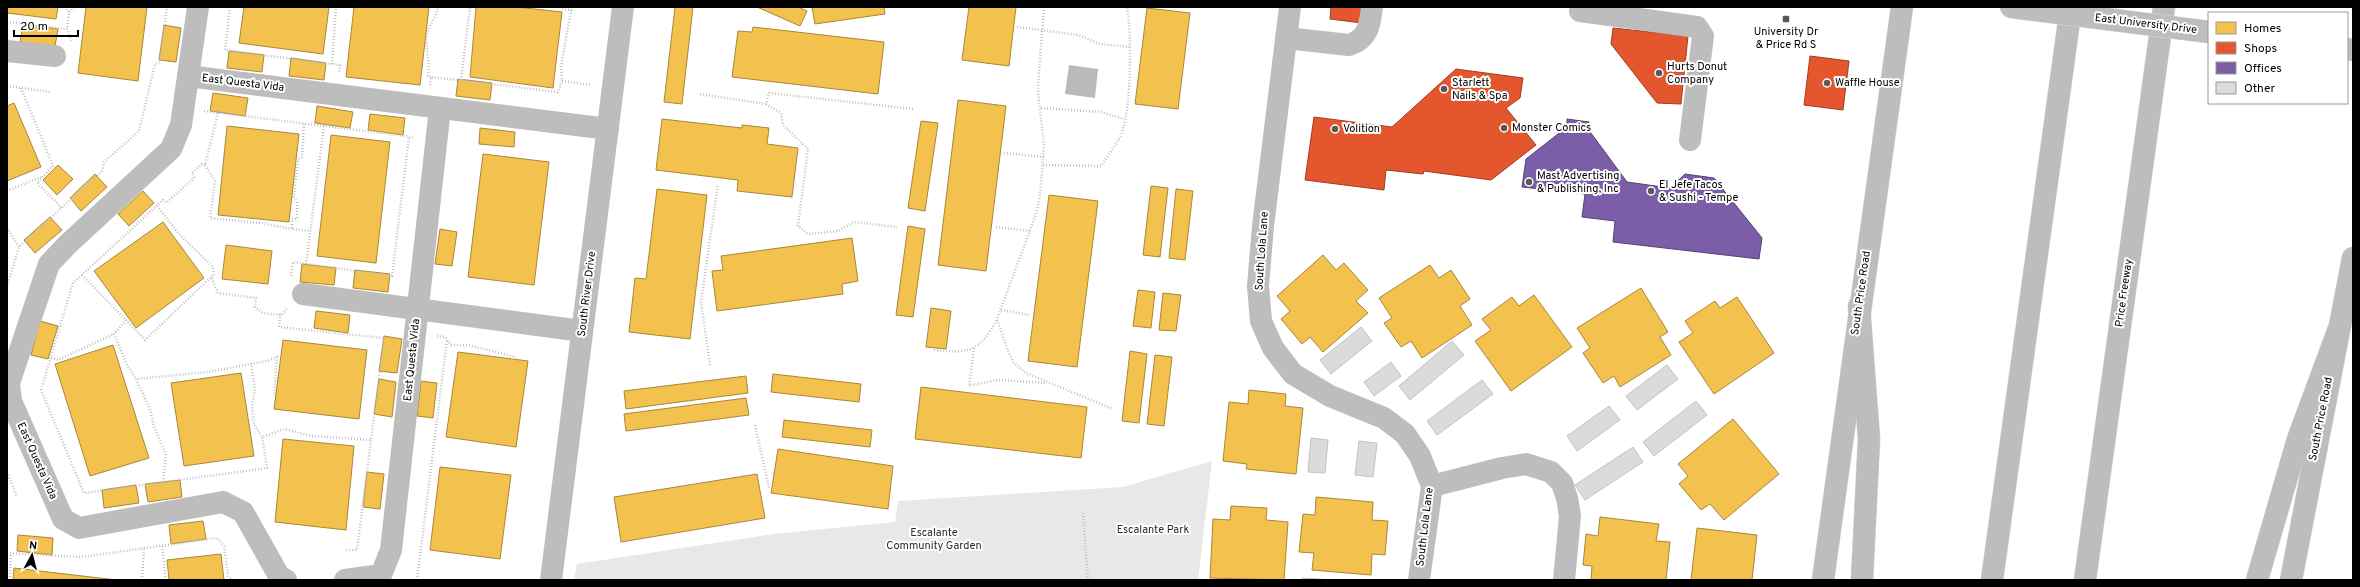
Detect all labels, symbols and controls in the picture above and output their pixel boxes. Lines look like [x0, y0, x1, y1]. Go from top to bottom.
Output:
street label: East University Drive [2094, 11, 2198, 37]
scale bar [14, 12, 78, 38]
legend [2208, 12, 2348, 104]
marker: University Dr & Price Rd S [1781, 14, 1791, 24]
text: 20 m [20, 19, 48, 35]
text: Homes [2244, 21, 2281, 37]
place label: University Dr & Price Rd S [1754, 25, 1819, 52]
text: Shops [2244, 41, 2277, 57]
place label: Hurts Donut Company [1667, 60, 1727, 87]
text: Offices [2244, 61, 2282, 77]
marker: Hurts Donut Company [1654, 68, 1664, 78]
street label: East Questa Vida [201, 71, 285, 95]
place label: Starlett Nails & Spa [1452, 76, 1508, 103]
place label: Waffle House [1835, 76, 1900, 90]
marker: Waffle House [1822, 78, 1832, 88]
text: Other [2244, 81, 2276, 97]
marker: Starlett Nails & Spa [1439, 84, 1449, 94]
place label: Monster Comics [1512, 121, 1591, 135]
place label: Volition [1343, 122, 1380, 136]
marker: Monster Comics [1499, 123, 1509, 133]
marker: Volition [1330, 124, 1340, 134]
place label: Mast Advertising & Publishing, Inc [1537, 169, 1619, 196]
marker: Mast Advertising & Publishing, Inc [1524, 177, 1534, 187]
place label: El Jefe Tacos & Sushi - Tempe [1659, 178, 1738, 205]
marker: El Jefe Tacos & Sushi - Tempe [1646, 186, 1656, 196]
street label: South Lola Lane [1252, 211, 1272, 291]
street label: South River Drive [575, 250, 599, 338]
street label: South Price Road [1848, 250, 1874, 336]
street label: Price Freeway [2112, 258, 2136, 328]
street label: East Questa Vida [401, 318, 423, 402]
street label: South Price Road [2306, 376, 2336, 462]
street label: East Questa Vida [14, 420, 60, 502]
street label: South Lola Lane [1413, 487, 1437, 567]
park label: Escalante Park [1117, 523, 1190, 537]
park label: Escalante Community Garden [886, 526, 982, 553]
north arrow [12, 535, 52, 575]
text: N [28, 539, 38, 553]

